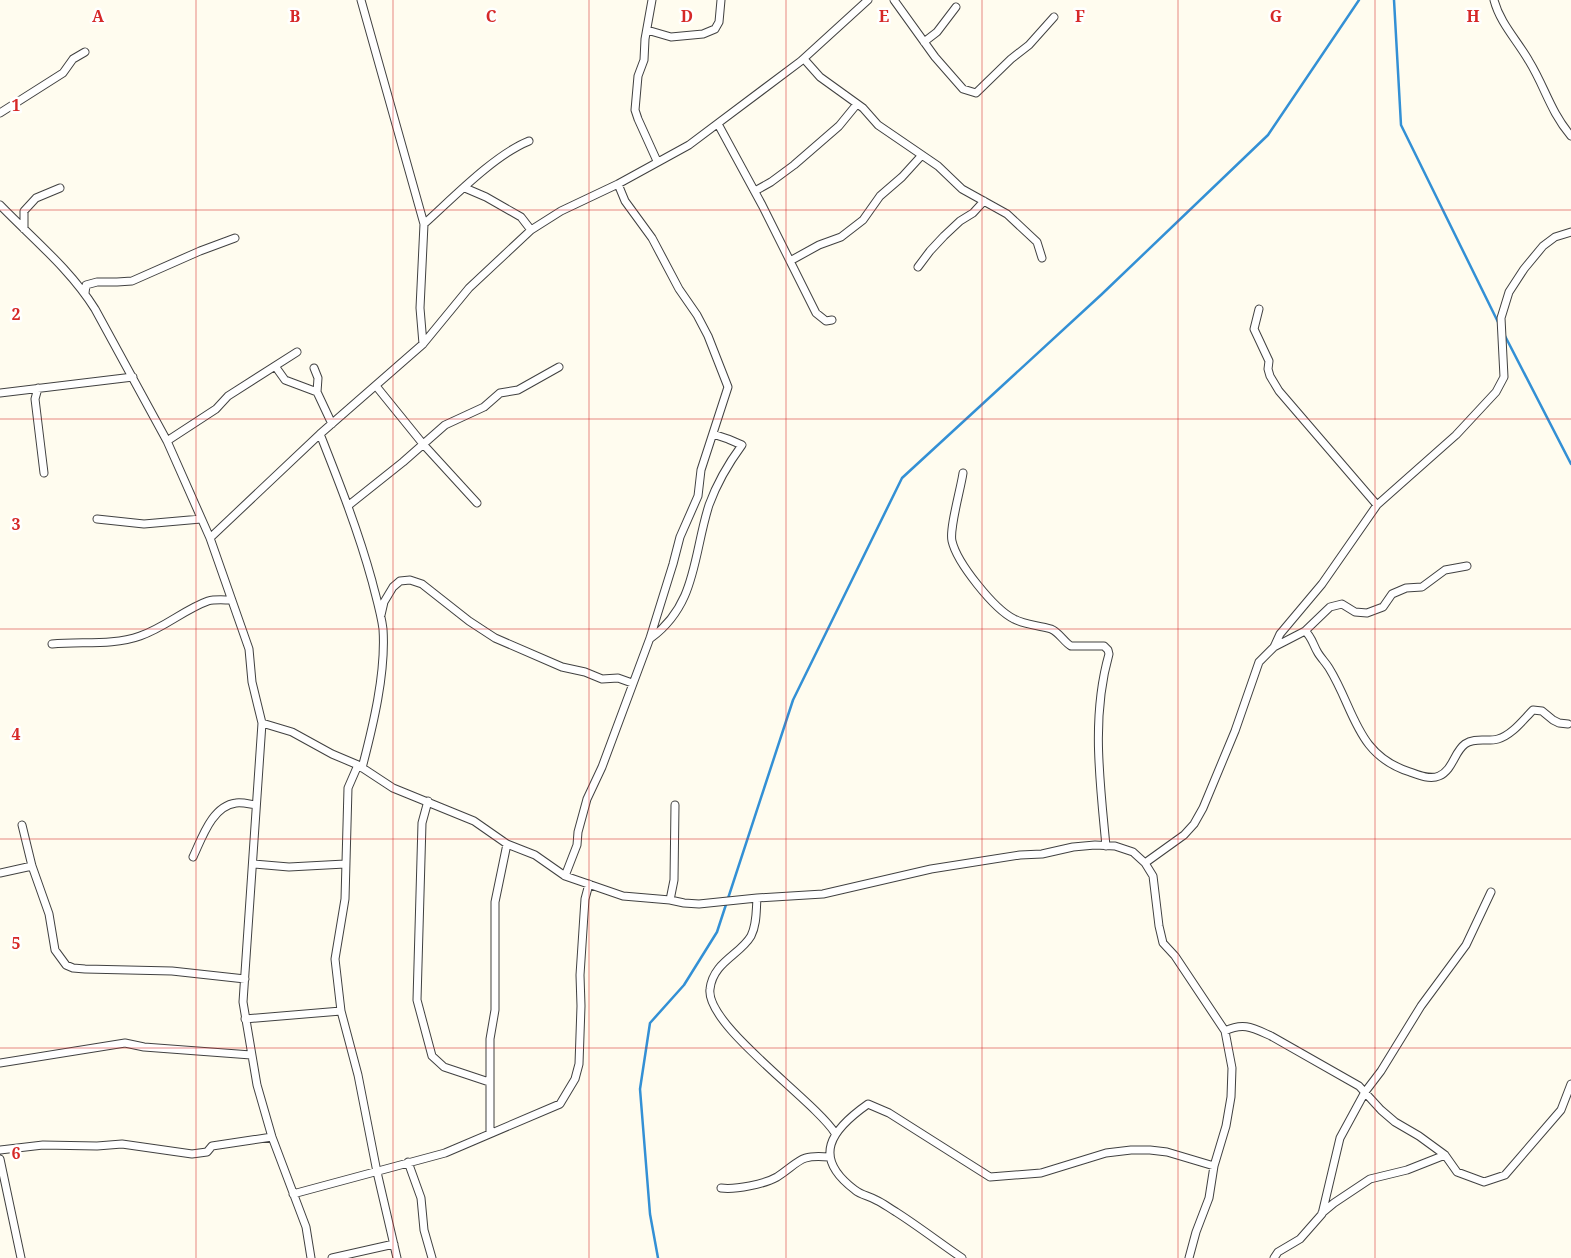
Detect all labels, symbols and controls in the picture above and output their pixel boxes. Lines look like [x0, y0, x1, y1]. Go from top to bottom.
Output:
text: A [92, 5, 105, 27]
text: B [290, 5, 301, 27]
text: C [486, 5, 497, 27]
text: D [681, 5, 693, 27]
text: E [879, 5, 889, 27]
text: F [1075, 5, 1085, 27]
text: G [1270, 5, 1282, 27]
text: H [1466, 5, 1480, 27]
text: 1 [11, 94, 21, 116]
text: 2 [11, 303, 21, 325]
text: 3 [11, 513, 21, 535]
text: 4 [11, 723, 21, 745]
text: 5 [11, 932, 21, 954]
text: 6 [11, 1142, 21, 1164]

